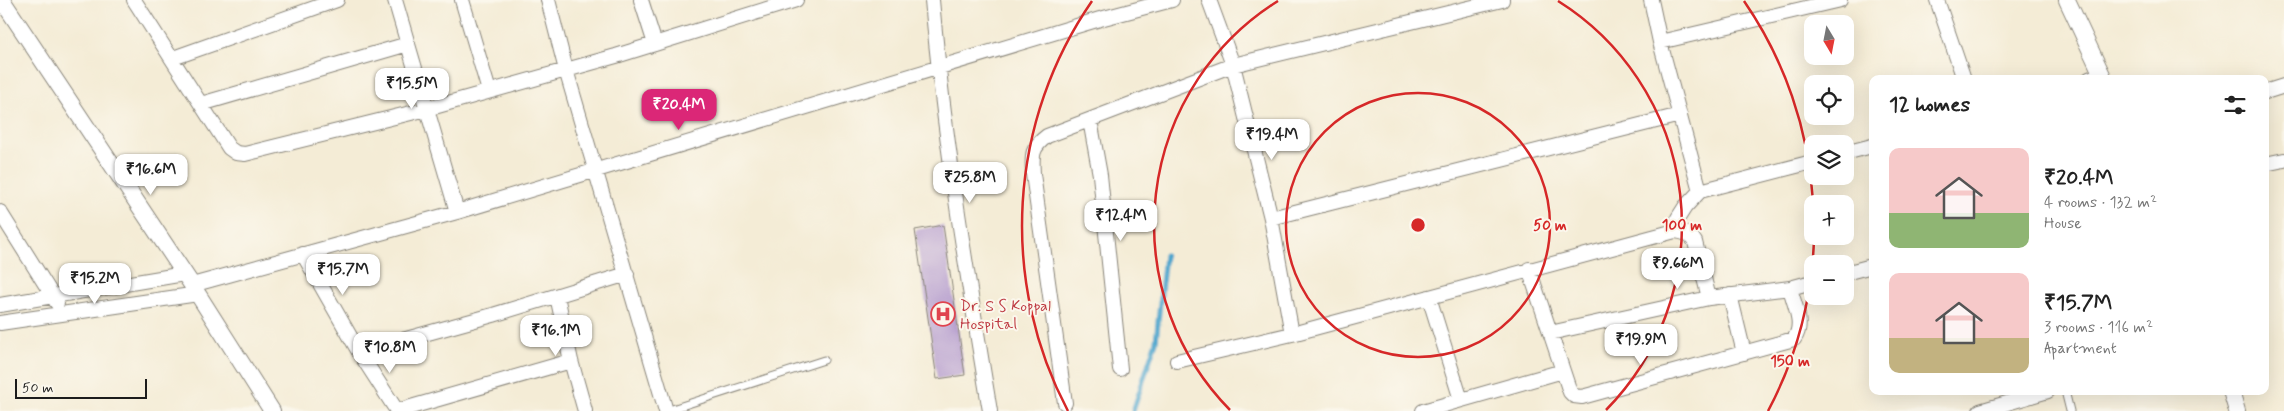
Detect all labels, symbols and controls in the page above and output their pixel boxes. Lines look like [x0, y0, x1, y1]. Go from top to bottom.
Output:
north arrow [1804, 15, 1854, 65]
map controls [1804, 15, 1854, 305]
pin: ₹15.5M [371, 68, 453, 110]
text: ₹15.5M [386, 73, 438, 94]
button: locate [1804, 75, 1854, 125]
pin: ₹20.4M [638, 88, 720, 131]
text: 12 homes [1889, 91, 1970, 119]
icon: filters [2221, 91, 2249, 119]
text: ₹20.4M [653, 94, 705, 115]
pin: ₹19.4M [1231, 119, 1313, 161]
text: ₹19.4M [1246, 124, 1298, 145]
button: layers [1804, 135, 1854, 185]
pin: ₹16.6M [110, 154, 192, 196]
text: ₹16.6M [126, 159, 176, 180]
pin: ₹25.8M [929, 162, 1011, 204]
text: ₹20.4M [2044, 164, 2113, 192]
text: ₹25.8M [944, 167, 996, 188]
icon: home [1929, 168, 1989, 228]
text: 4 rooms · 132 m² [2044, 192, 2157, 213]
button: + [1804, 195, 1854, 245]
pin: ₹12.4M [1080, 200, 1162, 242]
text: ₹12.4M [1095, 205, 1147, 226]
text: House [2044, 213, 2082, 234]
centre of rings [1409, 216, 1427, 234]
text: 50 m [1533, 216, 1567, 236]
text: 100 m [1662, 216, 1702, 236]
pin: ₹9.66M [1637, 248, 1719, 290]
text: ₹9.66M [1652, 253, 1704, 274]
pin: ₹15.7M [302, 254, 384, 296]
button: − [1804, 255, 1854, 305]
text: ₹15.7M [317, 259, 369, 280]
pin: ₹15.2M [54, 262, 136, 305]
text: ₹15.2M [70, 268, 120, 289]
text: ₹15.7M [2044, 289, 2112, 317]
icon: home [1929, 293, 1989, 353]
place label: Dr. S S Koppal Hospital [960, 296, 1051, 335]
hospital icon: Dr. S S Koppal Hospital [930, 301, 956, 327]
pin: ₹16.1M [515, 314, 597, 357]
text: 3 rooms · 116 m² [2044, 317, 2153, 338]
text: ₹16.1M [531, 320, 581, 341]
pin: ₹19.9M [1600, 324, 1682, 366]
text: ₹19.9M [1615, 329, 1667, 350]
pin: ₹10.8M [349, 332, 431, 374]
text: ₹10.8M [364, 337, 416, 358]
text: Apartment [2044, 338, 2117, 359]
text: 150 m [1770, 352, 1810, 372]
scale bar [15, 376, 148, 399]
text: 50 m [22, 379, 53, 397]

